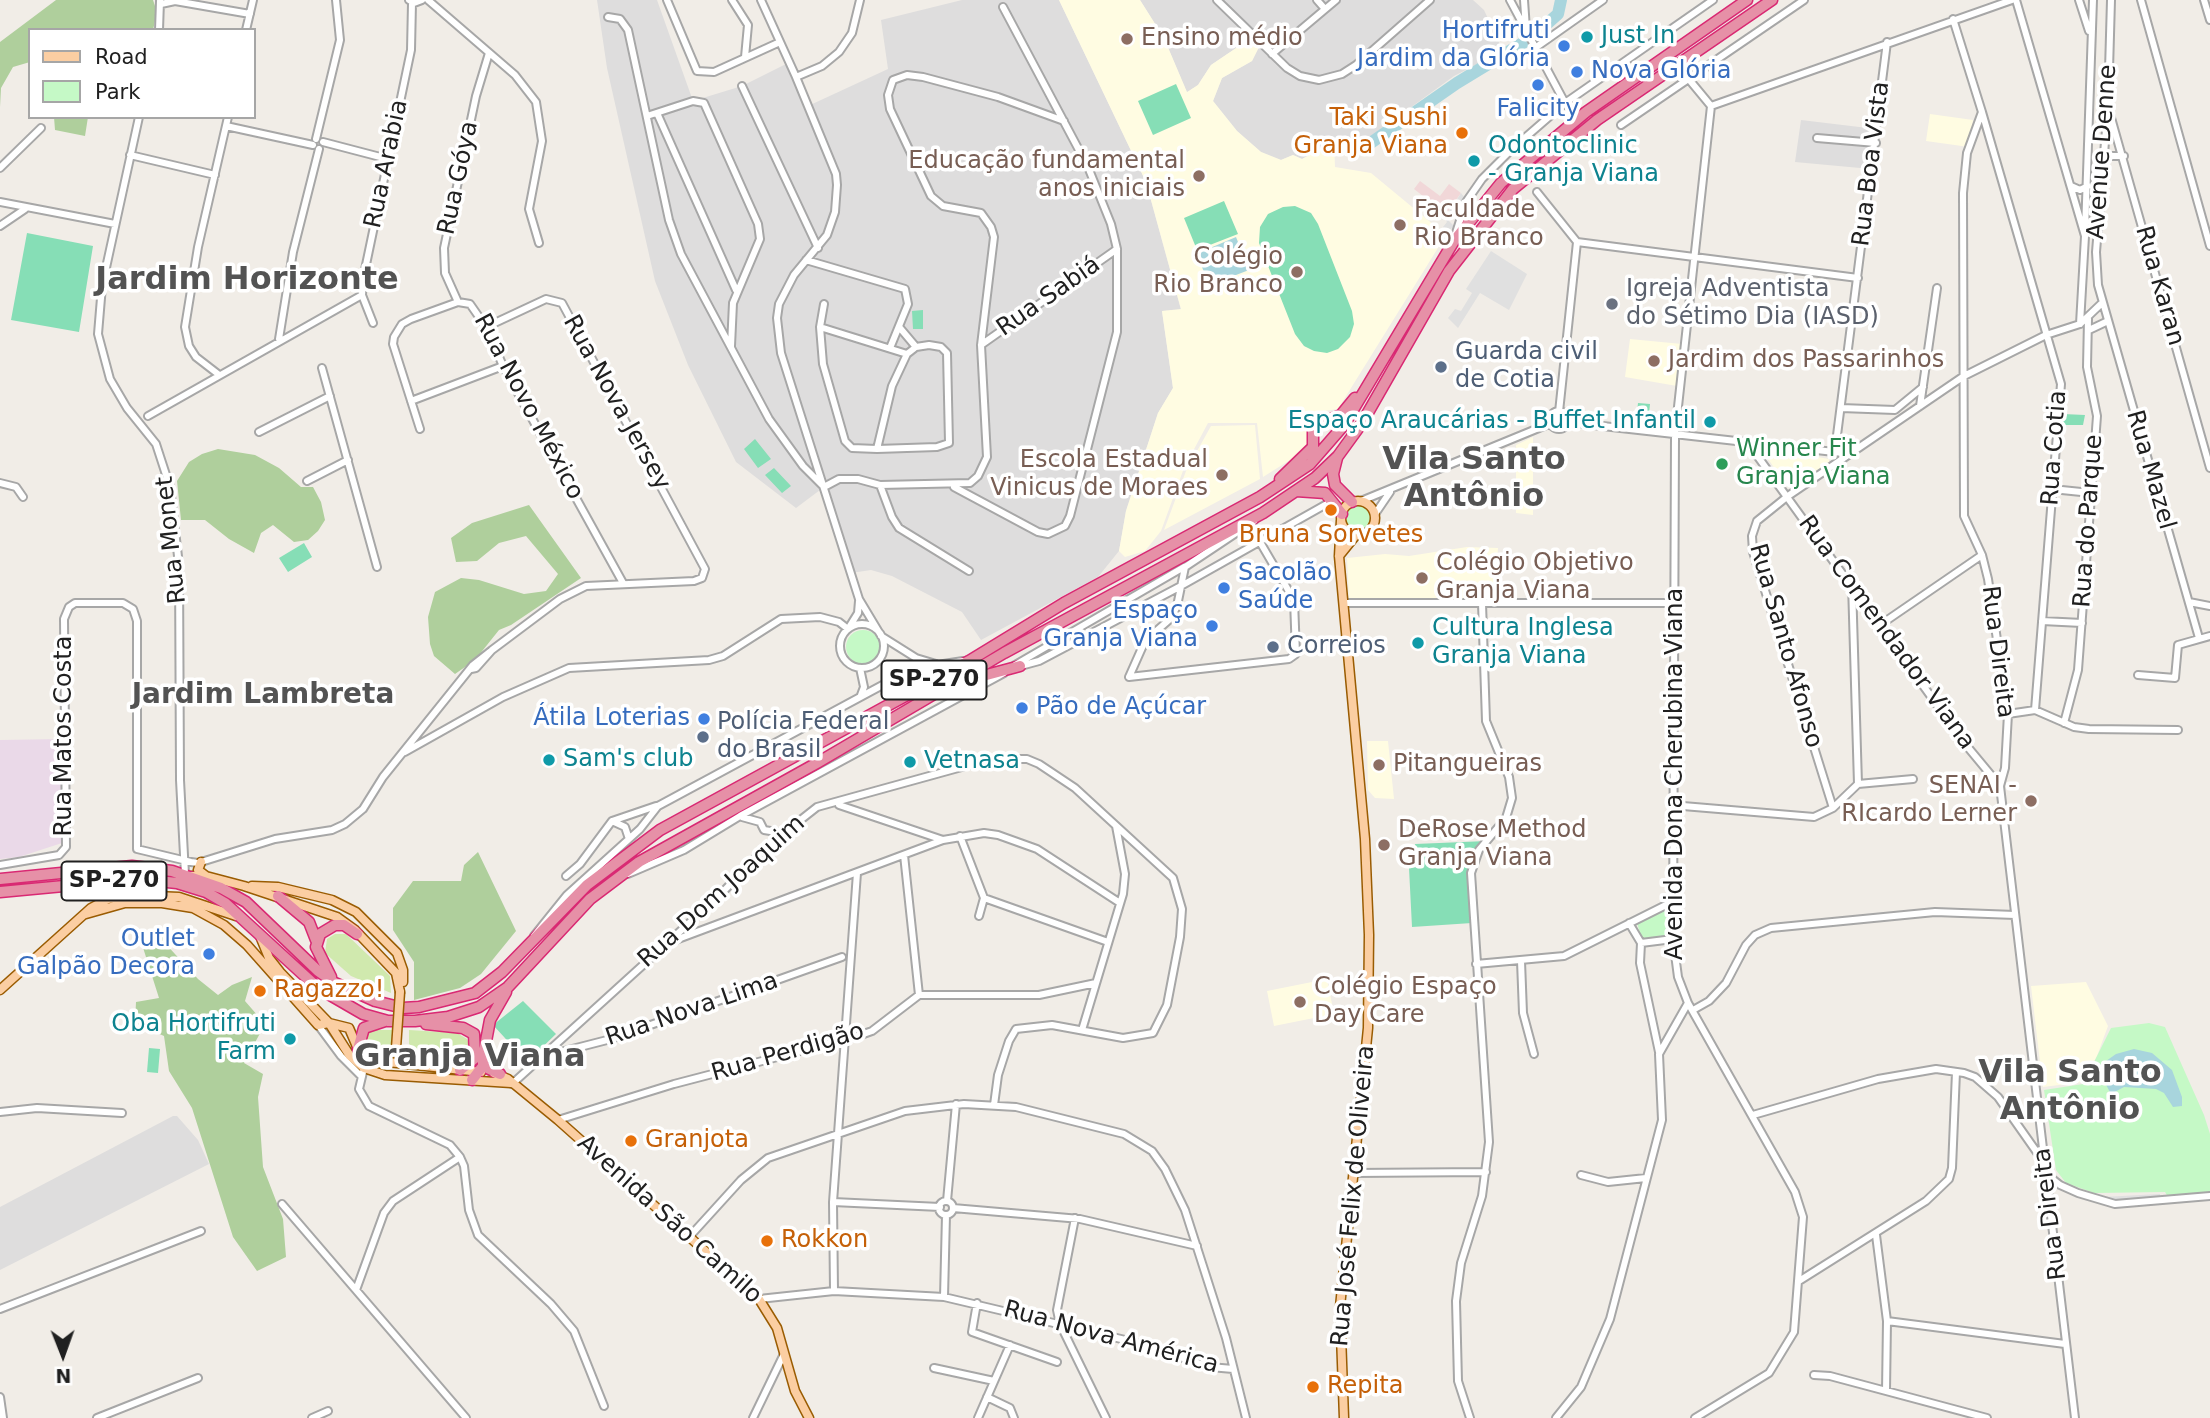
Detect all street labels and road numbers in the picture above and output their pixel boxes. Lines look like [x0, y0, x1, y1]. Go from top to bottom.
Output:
street label: Avenue Denne [2083, 64, 2123, 240]
street label: Rua Boa Vista [1848, 80, 1896, 248]
street label: Rua Arabia [359, 97, 415, 231]
street label: Rua Góya [433, 119, 485, 237]
street label: Rua Karan [2128, 223, 2190, 349]
street label: Rua Sabiá [992, 251, 1106, 343]
street label: Rua Novo México [467, 309, 589, 505]
street label: Rua Nova Jersey [556, 311, 676, 495]
street label: Rua Cotia [2037, 389, 2073, 507]
street label: Rua Mazel [2119, 407, 2181, 533]
street label: Rua do Parque [2069, 433, 2109, 609]
street label: Rua Monet [151, 475, 193, 605]
street label: Rua Comendador Viana [1791, 510, 1981, 756]
street label: Rua Santo Afonso [1742, 541, 1828, 751]
street label: Rua Direita [1975, 584, 2019, 720]
street label: Avenida Dona Cherubina Viana [1662, 588, 1690, 960]
street label: Rua Matos Costa [51, 636, 79, 836]
road number: SP-270 [881, 660, 986, 700]
street label: Rua Dom Joaquim [633, 810, 811, 974]
road number: SP-270 [61, 862, 166, 900]
street label: Rua Nova Lima [602, 967, 782, 1053]
street label: Rua Perdigão [708, 1017, 868, 1089]
street label: Rua José Felix de Oliveira [1326, 1044, 1382, 1348]
street label: Avenida São Camilo [571, 1129, 767, 1311]
street label: Rua Direita [2029, 1146, 2073, 1282]
street label: Rua Nova América [1000, 1295, 1222, 1381]

